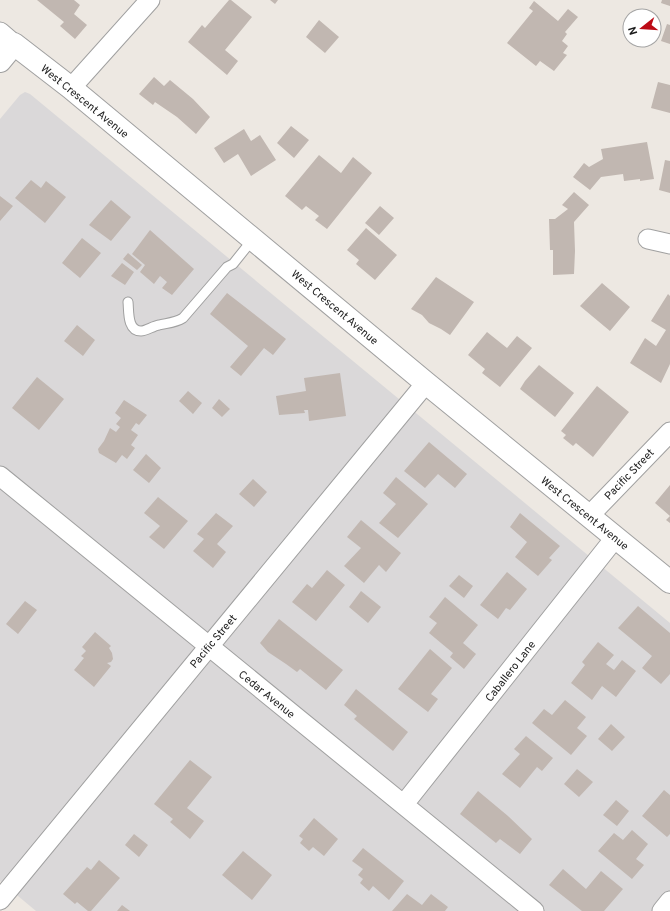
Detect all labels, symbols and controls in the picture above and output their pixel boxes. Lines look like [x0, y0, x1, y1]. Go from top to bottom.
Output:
north arrow [622, 8, 662, 48]
text: N [626, 25, 641, 36]
street label: West Crescent Avenue [37, 62, 131, 142]
street label: West Crescent Avenue [288, 267, 381, 348]
street label: Pacific Street [602, 446, 658, 503]
street label: West Crescent Avenue [537, 474, 631, 554]
street label: Pacific Street [187, 612, 240, 671]
street label: Caballero Lane [483, 638, 539, 705]
street label: Cedar Avenue [235, 668, 297, 722]

